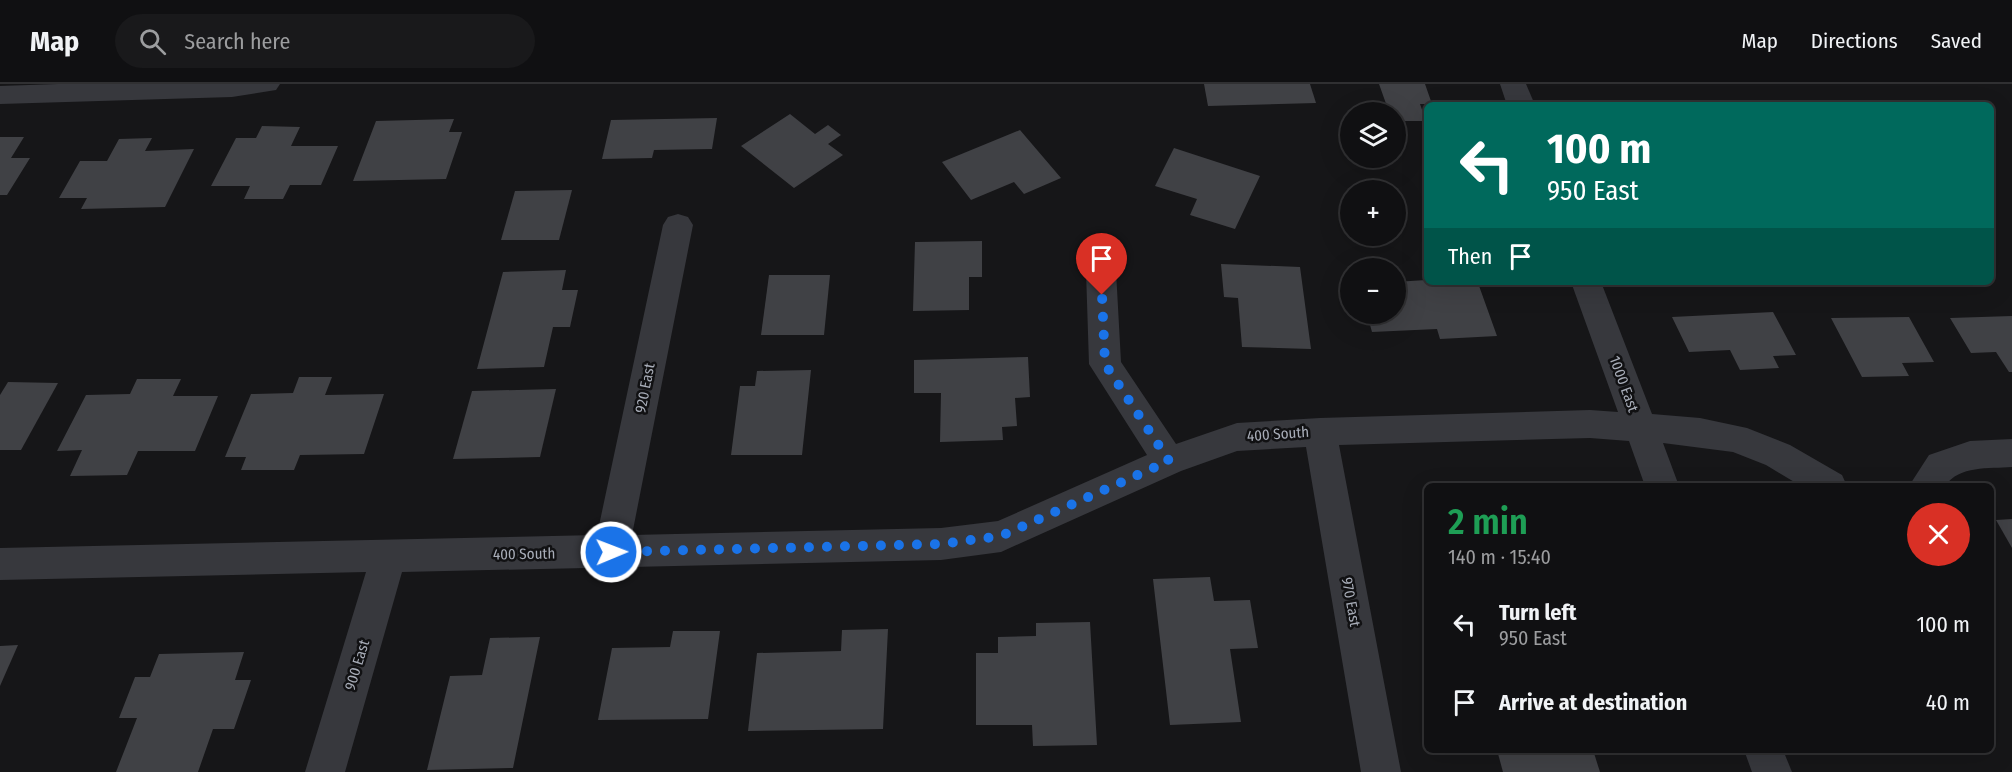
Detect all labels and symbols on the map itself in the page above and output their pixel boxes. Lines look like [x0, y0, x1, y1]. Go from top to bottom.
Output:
pin [1076, 233, 1127, 295]
street label: 1000 East [1606, 354, 1642, 415]
street label: 920 East [631, 361, 659, 414]
street label: 400 South [1246, 423, 1310, 445]
position arrow [579, 520, 643, 584]
street label: 400 South [493, 544, 555, 564]
street label: 970 East [1338, 576, 1364, 628]
street label: 900 East [341, 637, 373, 692]

